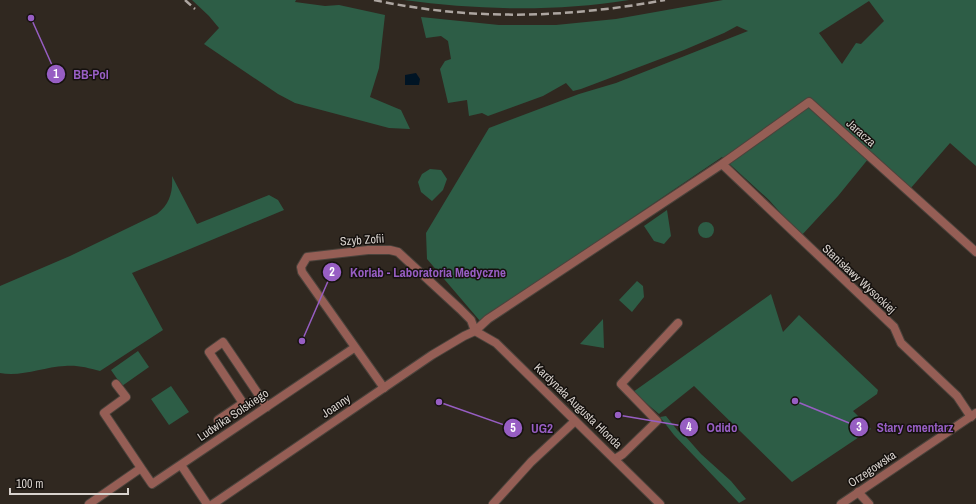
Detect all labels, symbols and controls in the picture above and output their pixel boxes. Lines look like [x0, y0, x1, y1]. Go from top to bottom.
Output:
callout: BB-Pol [46, 62, 117, 87]
text: 1 [53, 66, 59, 82]
text: BB-Pol [73, 66, 109, 83]
street label: Jaracza [843, 116, 880, 151]
street label: Szyb Zofii [339, 230, 385, 250]
street label: Stanisławy Wysockiej [819, 241, 899, 317]
callout: Korlab - Laboratoria Medyczne [322, 260, 514, 285]
text: 2 [329, 264, 335, 280]
text: Korlab - Laboratoria Medyczne [350, 264, 506, 281]
street label: Kardynała Augusta Hlonda [531, 360, 626, 453]
street label: Ludwika Solskiego [194, 385, 272, 445]
street label: Joanny [318, 390, 354, 422]
callout: Odido [679, 415, 746, 440]
callout: Stary cmentarz [849, 415, 961, 440]
callout: UG2 [503, 416, 561, 441]
text: 4 [686, 419, 692, 435]
text: Odido [707, 419, 737, 436]
text: 3 [856, 419, 862, 435]
text: Stary cmentarz [877, 419, 954, 436]
text: 5 [510, 420, 516, 436]
text: UG2 [531, 420, 553, 437]
street label: Orzegowska [845, 447, 900, 491]
scale bar [10, 470, 128, 496]
text: 100 m [16, 476, 43, 492]

